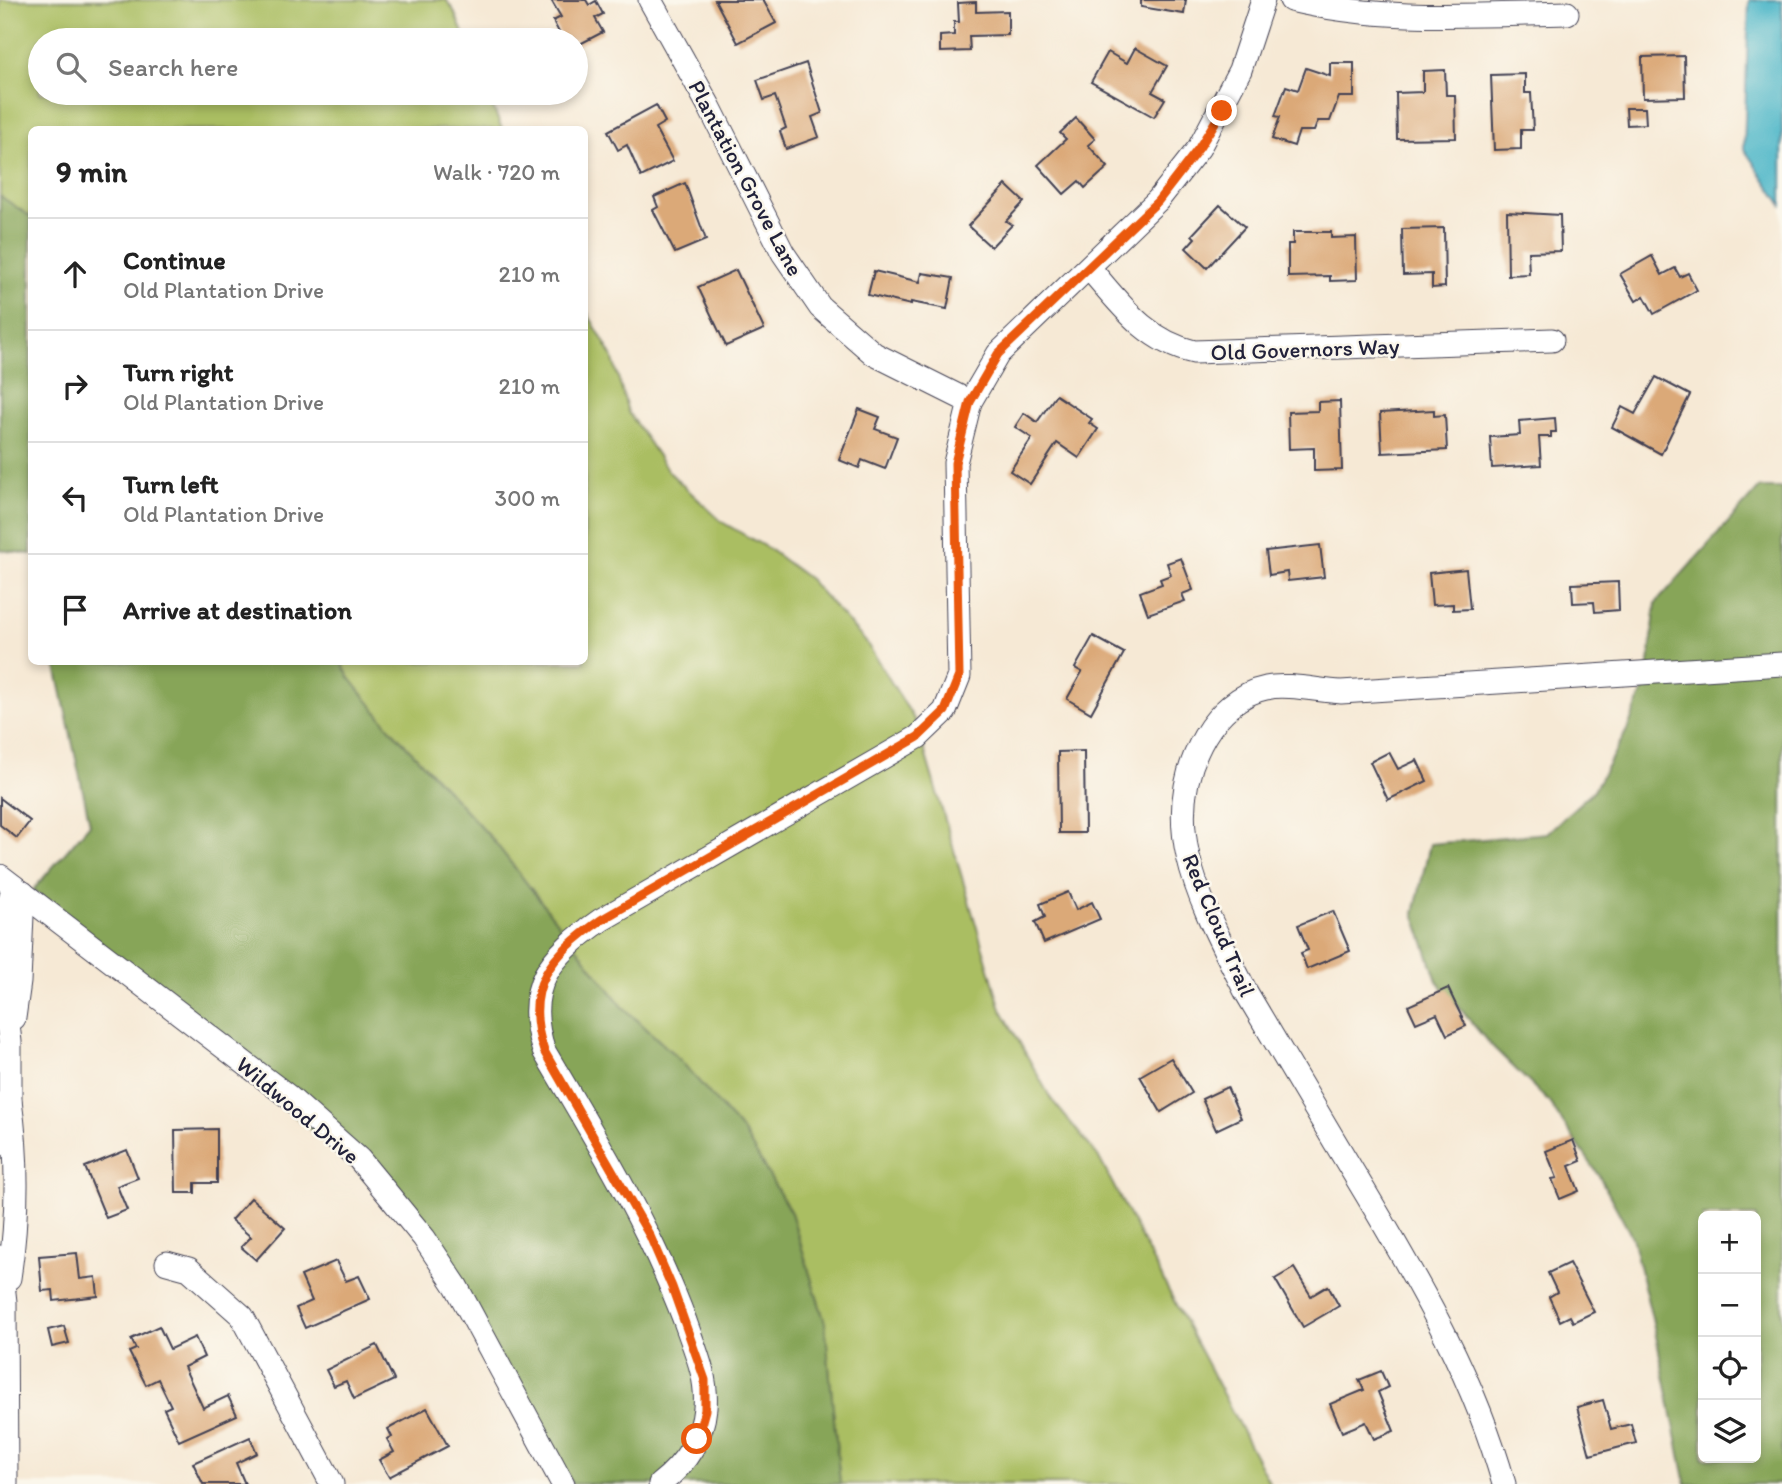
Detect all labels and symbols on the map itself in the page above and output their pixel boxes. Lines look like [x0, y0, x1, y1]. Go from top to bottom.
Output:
street label: Plantation Grove Lane [682, 75, 810, 281]
route end [1206, 95, 1237, 126]
street label: Old Governors Way [1210, 332, 1400, 366]
street label: Red Cloud Trail [1176, 849, 1262, 1001]
street label: Wildwood Drive [231, 1050, 365, 1170]
route start [681, 1423, 712, 1454]

